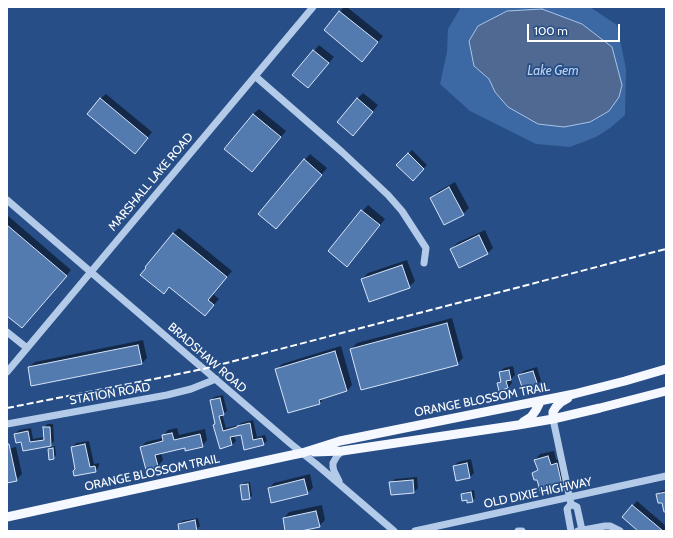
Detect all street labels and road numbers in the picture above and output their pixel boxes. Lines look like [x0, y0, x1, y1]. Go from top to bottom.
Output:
street label: MARSHALL LAKE ROAD [106, 130, 196, 234]
street label: BRADSHAW ROAD [165, 320, 249, 396]
street label: STATION ROAD [68, 380, 152, 408]
street label: ORANGE BLOSSOM TRAIL [413, 380, 551, 420]
street label: ORANGE BLOSSOM TRAIL [83, 452, 221, 494]
street label: OLD DIXIE HIGHWAY [483, 474, 593, 512]

